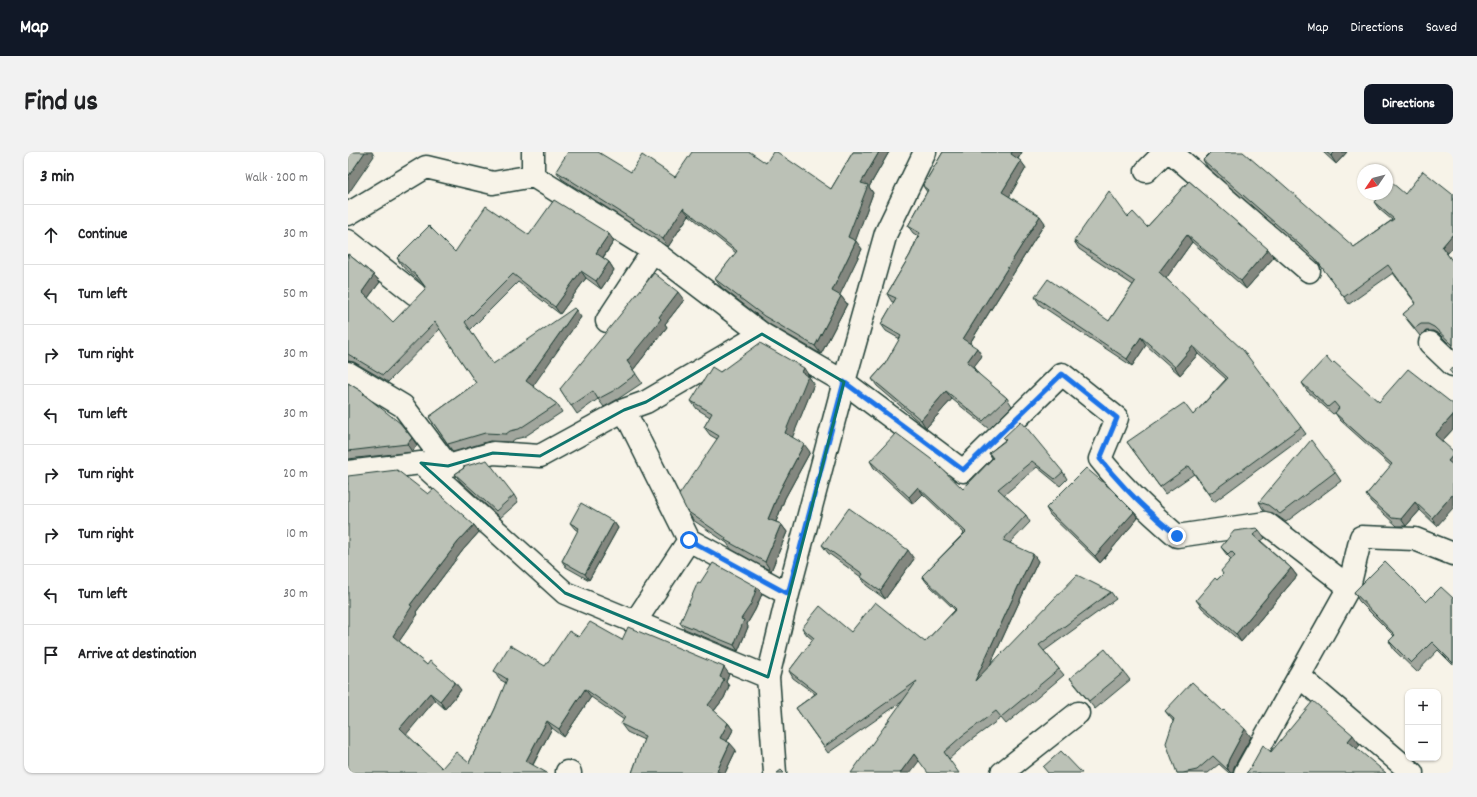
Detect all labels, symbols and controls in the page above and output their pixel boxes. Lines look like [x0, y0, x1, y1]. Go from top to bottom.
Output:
text: Map [20, 15, 49, 42]
text: Map [1307, 18, 1329, 38]
text: Directions [1351, 18, 1404, 38]
text: Saved [1426, 18, 1457, 38]
text: Find us [24, 84, 98, 124]
button: Directions [1364, 84, 1453, 124]
north arrow [1357, 164, 1393, 200]
text: 3 min [40, 166, 74, 190]
text: Walk · 200 m [245, 169, 308, 188]
icon: ahead [40, 224, 62, 246]
text: Continue [78, 224, 127, 246]
text: 30 m [283, 225, 308, 244]
icon: left [40, 284, 62, 306]
text: Turn left [78, 284, 127, 306]
text: 50 m [283, 285, 308, 304]
icon: right [40, 344, 62, 366]
text: Turn right [78, 344, 134, 366]
text: 30 m [283, 345, 308, 364]
icon: left [40, 404, 62, 426]
text: Turn left [78, 404, 127, 426]
text: 30 m [283, 405, 308, 424]
icon: right [40, 464, 62, 486]
text: Turn right [78, 464, 134, 486]
text: 20 m [283, 465, 308, 484]
icon: right [40, 524, 62, 546]
text: Turn right [78, 524, 134, 546]
text: 10 m [286, 525, 308, 544]
route end [1168, 527, 1186, 545]
route start [680, 531, 698, 549]
icon: left [40, 584, 62, 606]
text: Turn left [78, 584, 127, 606]
text: 30 m [283, 585, 308, 604]
icon: arrive [40, 644, 62, 666]
text: Arrive at destination [78, 644, 196, 666]
map controls [1405, 689, 1441, 761]
button: + [1405, 689, 1441, 725]
button: − [1405, 725, 1441, 761]

